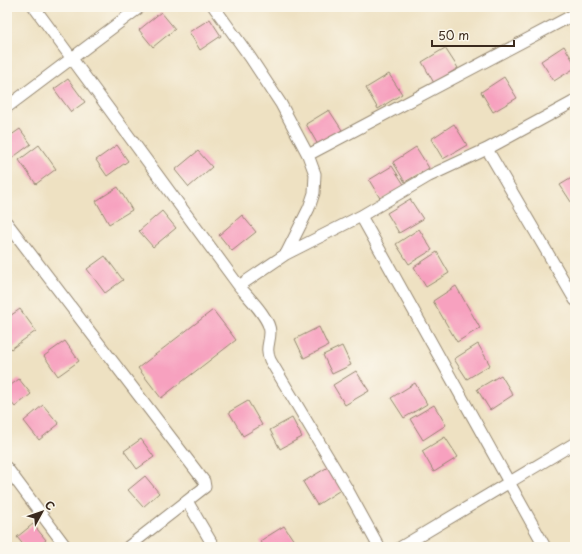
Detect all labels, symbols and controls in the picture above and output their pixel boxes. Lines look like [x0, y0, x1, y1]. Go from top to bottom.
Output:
scale bar [432, 22, 514, 48]
text: 50 m [438, 26, 469, 44]
north arrow [22, 492, 62, 532]
text: С [41, 497, 59, 514]

